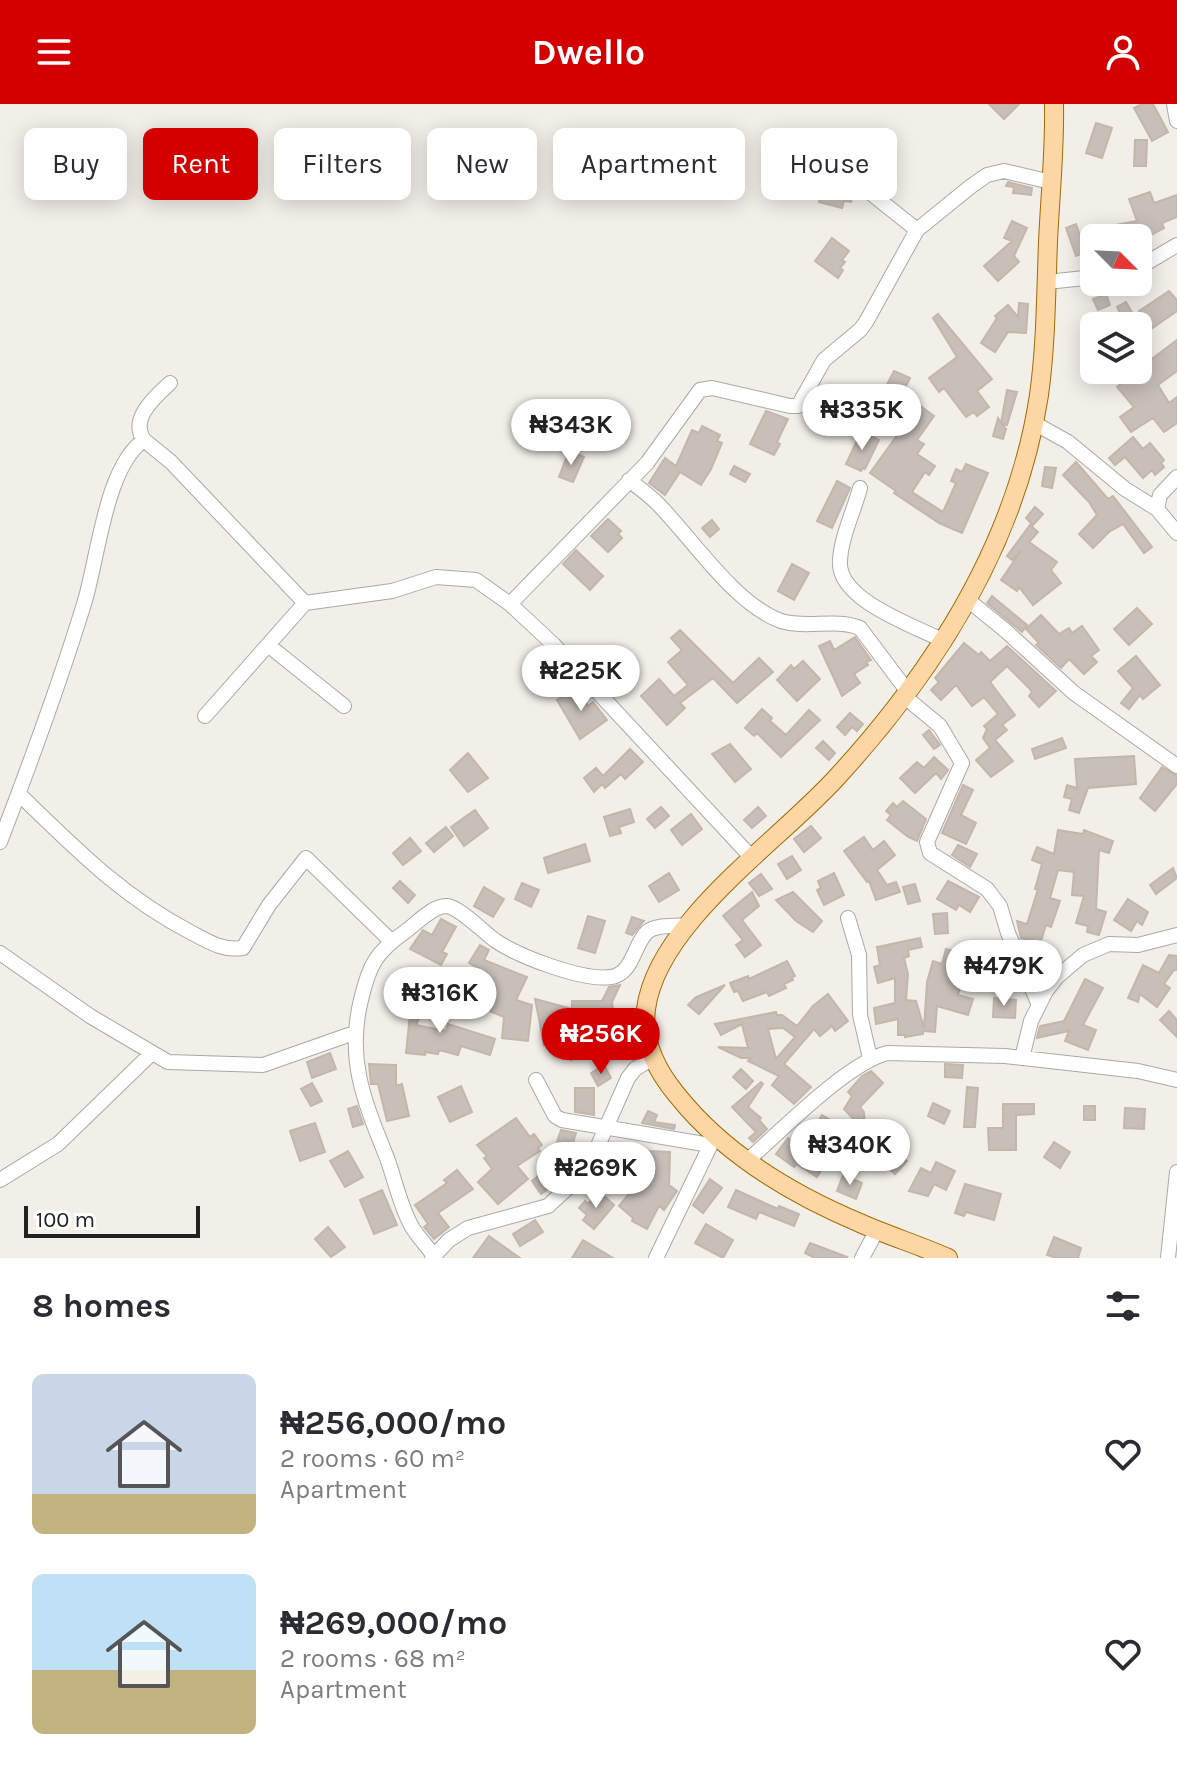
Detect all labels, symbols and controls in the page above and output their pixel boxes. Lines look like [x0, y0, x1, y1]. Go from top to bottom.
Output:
icon: menu [32, 30, 76, 74]
icon: person [1101, 30, 1145, 74]
text: Dwello [532, 31, 645, 73]
chip: Buy [24, 128, 127, 200]
chip: Rent [143, 128, 258, 200]
chip: Filters [274, 128, 411, 200]
chip: New [427, 128, 537, 200]
chip: Apartment [553, 128, 745, 200]
chip: House [761, 128, 897, 200]
north arrow [1080, 224, 1152, 296]
map controls [1080, 224, 1152, 384]
button: layers [1080, 312, 1152, 384]
pin: ₦335K [806, 384, 918, 452]
text: ₦335K [820, 394, 904, 425]
pin: ₦343K [515, 399, 627, 467]
text: ₦343K [529, 409, 613, 440]
pin: ₦225K [525, 645, 637, 713]
text: ₦225K [540, 655, 622, 686]
pin: ₦479K [948, 940, 1060, 1008]
text: ₦479K [964, 950, 1044, 981]
pin: ₦316K [384, 967, 496, 1035]
text: ₦316K [401, 977, 479, 1008]
pin: ₦256K [545, 1008, 657, 1076]
text: ₦256K [560, 1018, 642, 1049]
pin: ₦340K [794, 1119, 906, 1187]
text: ₦340K [808, 1129, 892, 1160]
pin: ₦269K [540, 1142, 652, 1210]
text: ₦269K [554, 1152, 638, 1183]
scale bar [24, 1202, 200, 1238]
text: 100 m [36, 1207, 95, 1233]
icon: filters [1101, 1284, 1145, 1328]
text: 8 homes [32, 1286, 171, 1326]
text: ₦256,000/mo [280, 1403, 506, 1443]
icon: home [96, 1406, 192, 1502]
icon: heart [1101, 1432, 1145, 1476]
text: 2 rooms · 60 m² [280, 1443, 465, 1474]
text: Apartment [280, 1474, 407, 1505]
text: ₦269,000/mo [280, 1603, 507, 1643]
icon: home [96, 1606, 192, 1702]
icon: heart [1101, 1632, 1145, 1676]
text: 2 rooms · 68 m² [280, 1643, 466, 1674]
text: Apartment [280, 1674, 407, 1705]

